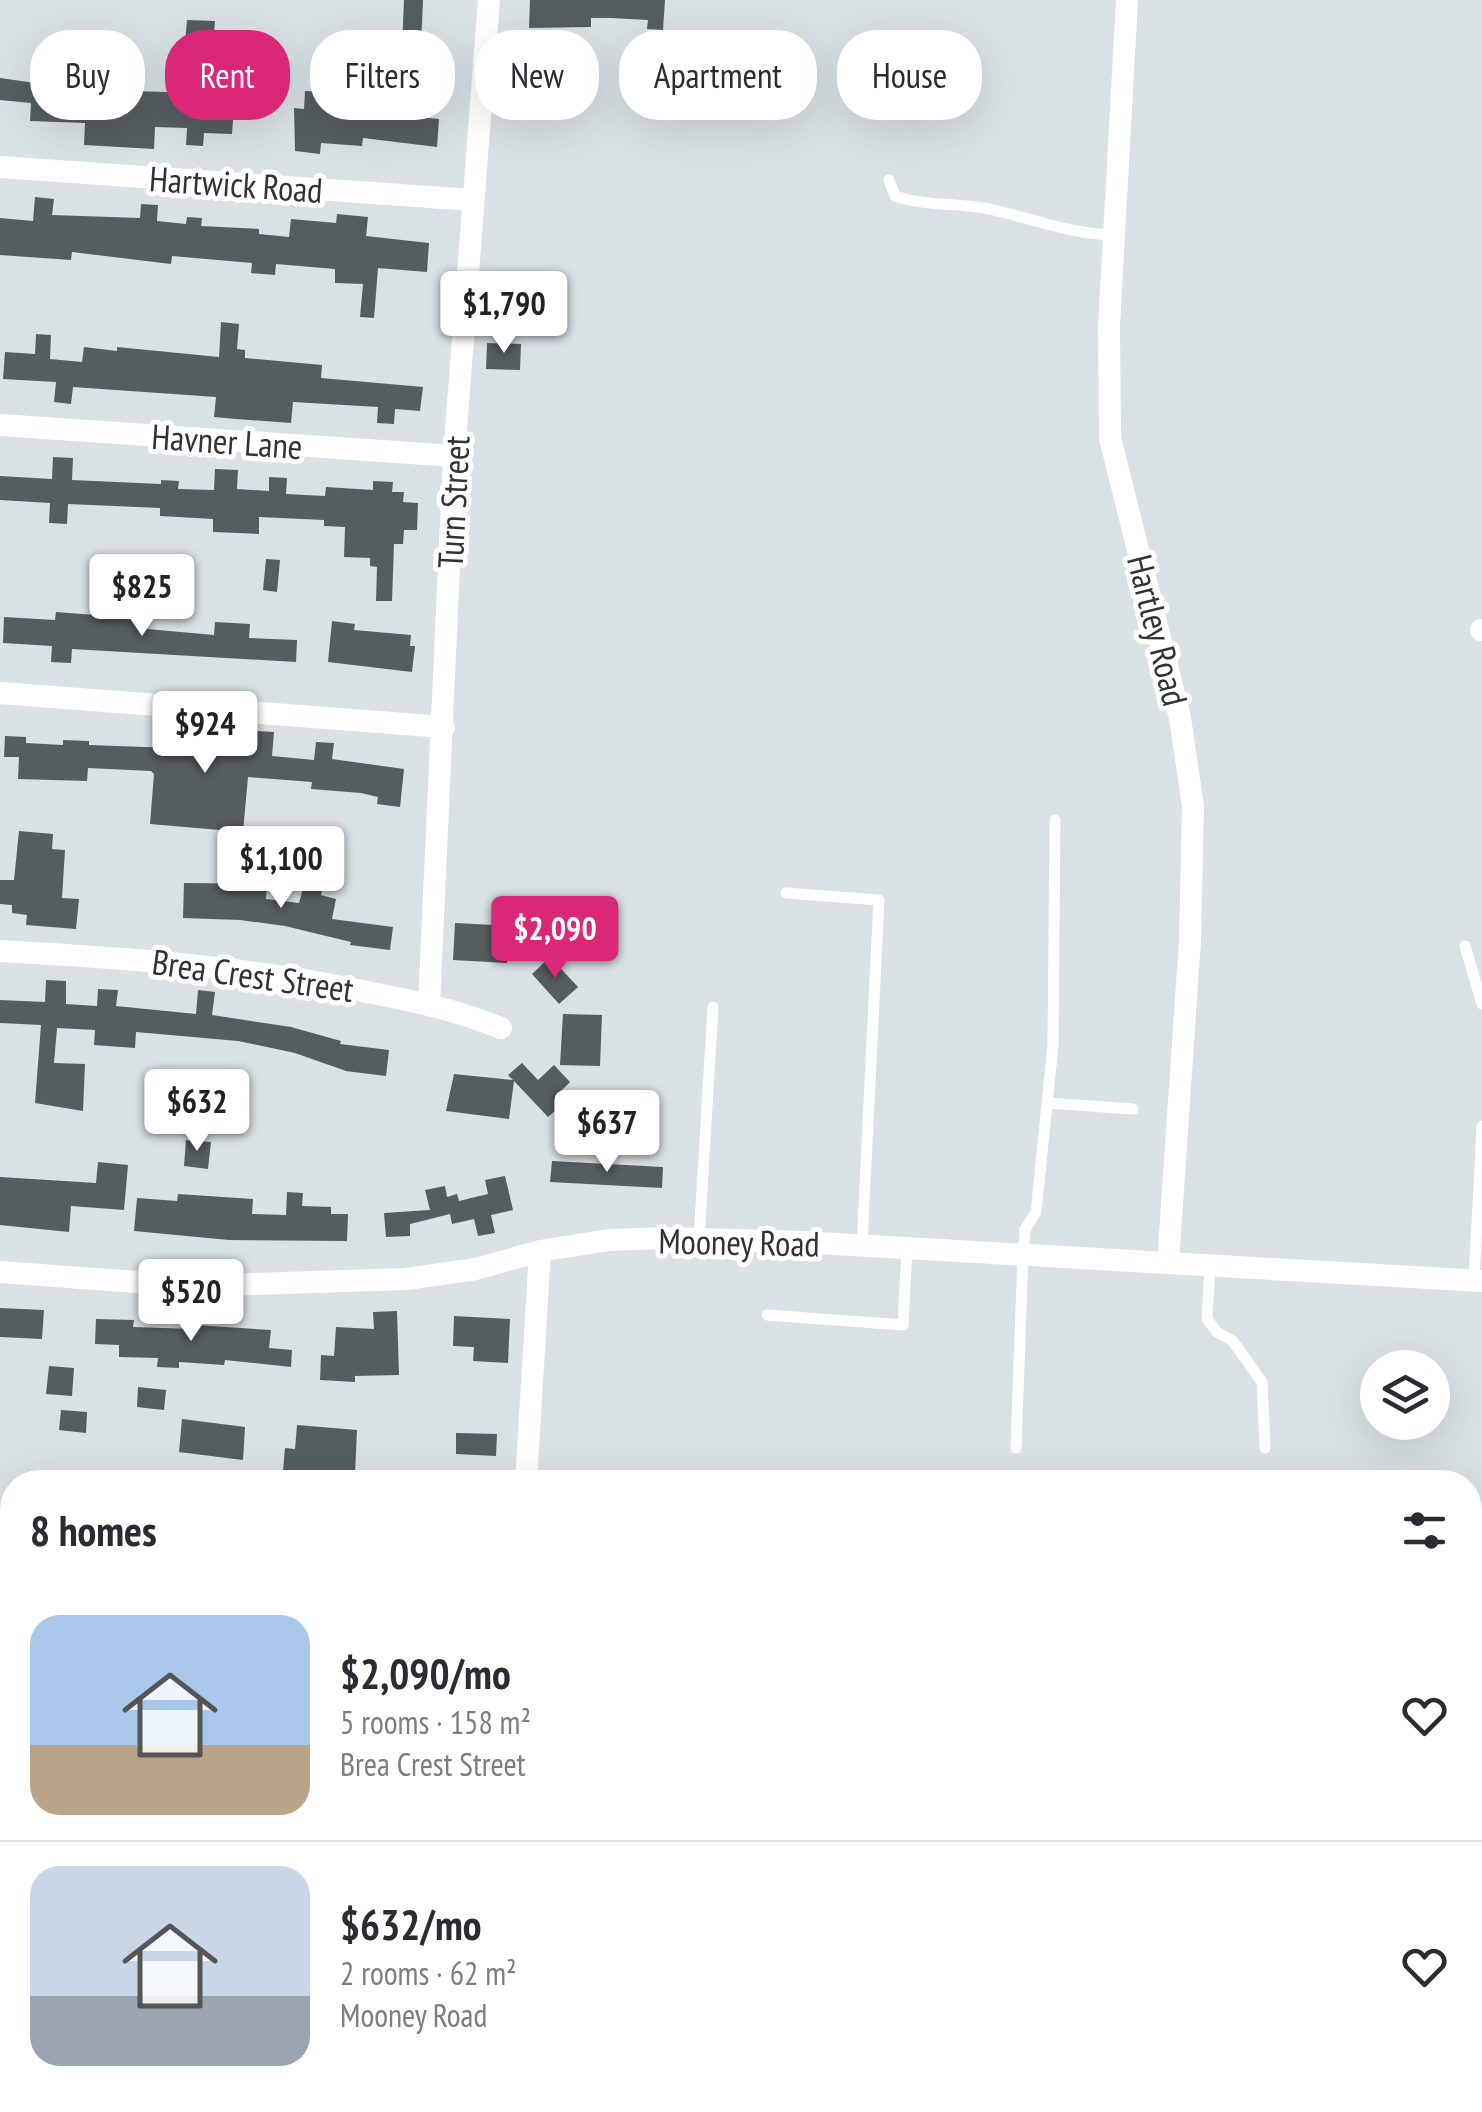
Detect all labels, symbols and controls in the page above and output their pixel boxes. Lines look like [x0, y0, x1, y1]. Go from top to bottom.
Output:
chip: Buy [30, 30, 145, 120]
chip: Rent [165, 30, 290, 120]
chip: Filters [310, 30, 455, 120]
chip: New [475, 30, 599, 120]
chip: Apartment [619, 30, 817, 120]
chip: House [837, 30, 982, 120]
street label: Hartwick Road [148, 155, 324, 213]
pin: $1,790 [423, 271, 585, 356]
text: $1,790 [462, 282, 546, 324]
street label: Havner Lane [150, 413, 304, 469]
street label: Turn Street [427, 434, 479, 569]
street label: Hartley Road [1117, 550, 1199, 710]
pin: $825 [83, 554, 201, 639]
text: $825 [111, 565, 173, 607]
pin: $924 [146, 691, 264, 776]
text: $924 [174, 702, 236, 744]
pin: $1,100 [200, 826, 362, 911]
text: $1,100 [239, 837, 323, 879]
pin: $2,090 [474, 896, 636, 981]
text: $2,090 [513, 907, 597, 949]
street label: Brea Crest Street [149, 938, 357, 1012]
pin: $632 [138, 1069, 256, 1154]
text: $632 [166, 1080, 228, 1122]
pin: $637 [548, 1090, 666, 1175]
text: $637 [576, 1101, 638, 1143]
street label: Mooney Road [658, 1218, 820, 1266]
pin: $520 [132, 1259, 250, 1344]
text: $520 [160, 1270, 222, 1312]
map controls [1360, 1350, 1450, 1440]
button: layers [1360, 1350, 1450, 1440]
text: 8 homes [30, 1503, 157, 1558]
icon: filters [1397, 1503, 1452, 1558]
text: $2,090/mo [340, 1646, 511, 1701]
icon: home [110, 1655, 230, 1775]
icon: heart [1397, 1688, 1452, 1743]
text: 5 rooms · 158 m² [340, 1701, 531, 1743]
text: Brea Crest Street [340, 1743, 526, 1785]
text: $632/mo [340, 1897, 482, 1952]
icon: home [110, 1906, 230, 2026]
icon: heart [1397, 1939, 1452, 1994]
text: 2 rooms · 62 m² [340, 1952, 517, 1994]
text: Mooney Road [340, 1994, 487, 2036]

